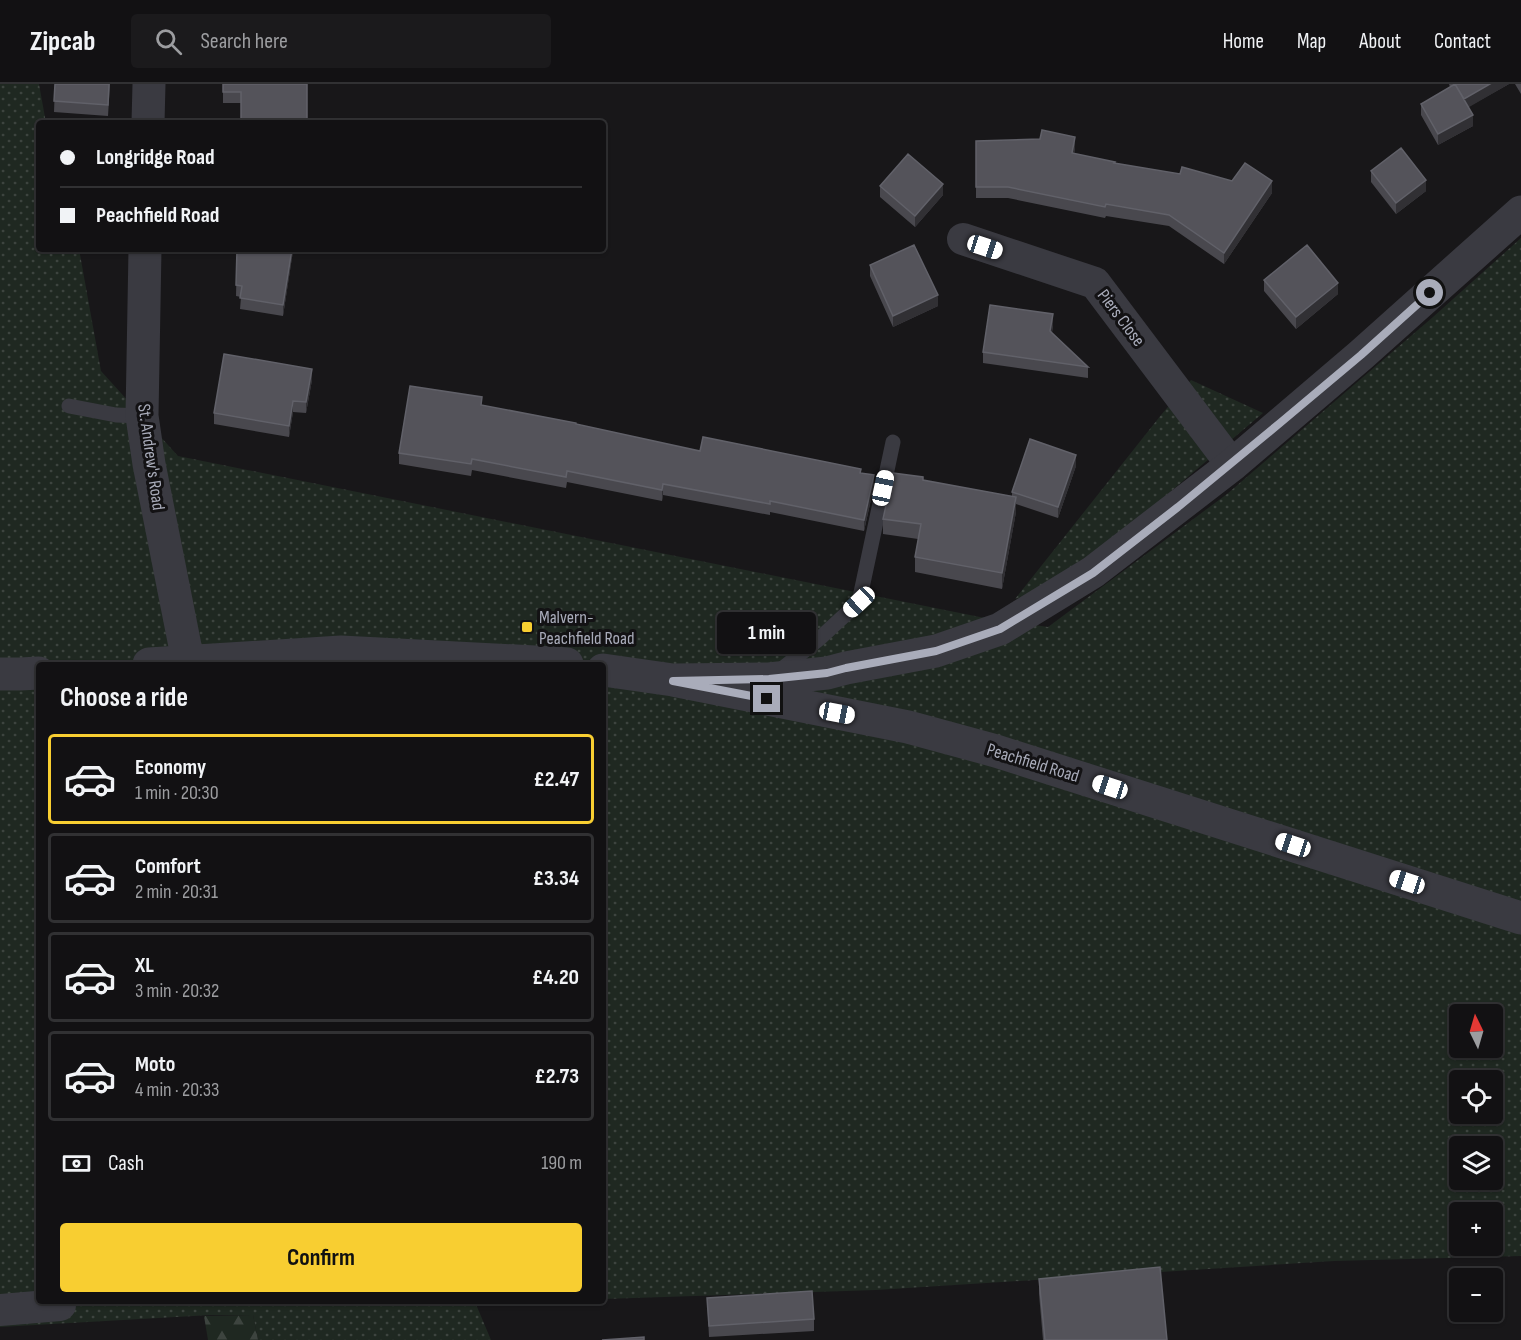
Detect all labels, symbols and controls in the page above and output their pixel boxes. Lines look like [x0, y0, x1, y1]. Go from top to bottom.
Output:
search box [131, 14, 551, 68]
text: Zipcab [30, 25, 95, 58]
icon: search [152, 25, 185, 58]
text: Search here [200, 28, 288, 55]
text: Home [1223, 29, 1264, 54]
text: Map [1297, 29, 1326, 54]
text: About [1359, 29, 1401, 54]
text: Contact [1434, 29, 1491, 54]
text: Longridge Road [96, 144, 215, 171]
text: Peachfield Road [96, 202, 219, 229]
car [965, 233, 1005, 261]
route start [1416, 279, 1443, 306]
street label: Piers Close [1093, 285, 1149, 351]
street label: St. Andrew's Road [133, 402, 169, 512]
car [870, 469, 896, 507]
car [840, 583, 878, 621]
place label: Malvern- Peachfield Road [539, 607, 634, 649]
callout: 1 min [718, 612, 816, 654]
marker: Malvern- Peachfield Road [520, 620, 534, 634]
text: 1 min [748, 621, 785, 645]
text: Choose a ride [60, 682, 188, 714]
route end [753, 685, 780, 712]
car [818, 701, 856, 725]
street label: Peachfield Road [984, 739, 1082, 787]
icon: car [63, 752, 117, 806]
text: Economy [135, 754, 206, 781]
text: £2.47 [533, 766, 579, 793]
car [1090, 773, 1130, 801]
text: 1 min · 20:30 [135, 781, 219, 805]
car [1273, 831, 1313, 859]
icon: car [63, 851, 117, 905]
text: Comfort [135, 853, 201, 880]
text: £3.34 [533, 865, 579, 892]
car [1387, 868, 1427, 896]
text: 2 min · 20:31 [135, 880, 218, 904]
icon: car [63, 950, 117, 1004]
text: XL [135, 952, 154, 979]
text: £4.20 [532, 964, 579, 991]
text: 3 min · 20:32 [135, 979, 219, 1003]
north arrow [1449, 1004, 1503, 1058]
map controls [1449, 1004, 1503, 1322]
icon: car [63, 1049, 117, 1103]
text: Moto [135, 1051, 175, 1078]
text: £2.73 [534, 1063, 579, 1090]
button: locate [1449, 1070, 1503, 1124]
text: 4 min · 20:33 [135, 1078, 219, 1102]
button: layers [1449, 1136, 1503, 1190]
icon: cash [60, 1147, 93, 1180]
text: Cash [108, 1150, 144, 1177]
text: 190 m [541, 1151, 582, 1175]
button: + [1449, 1202, 1503, 1256]
button: Confirm [60, 1223, 582, 1292]
button: − [1449, 1268, 1503, 1322]

